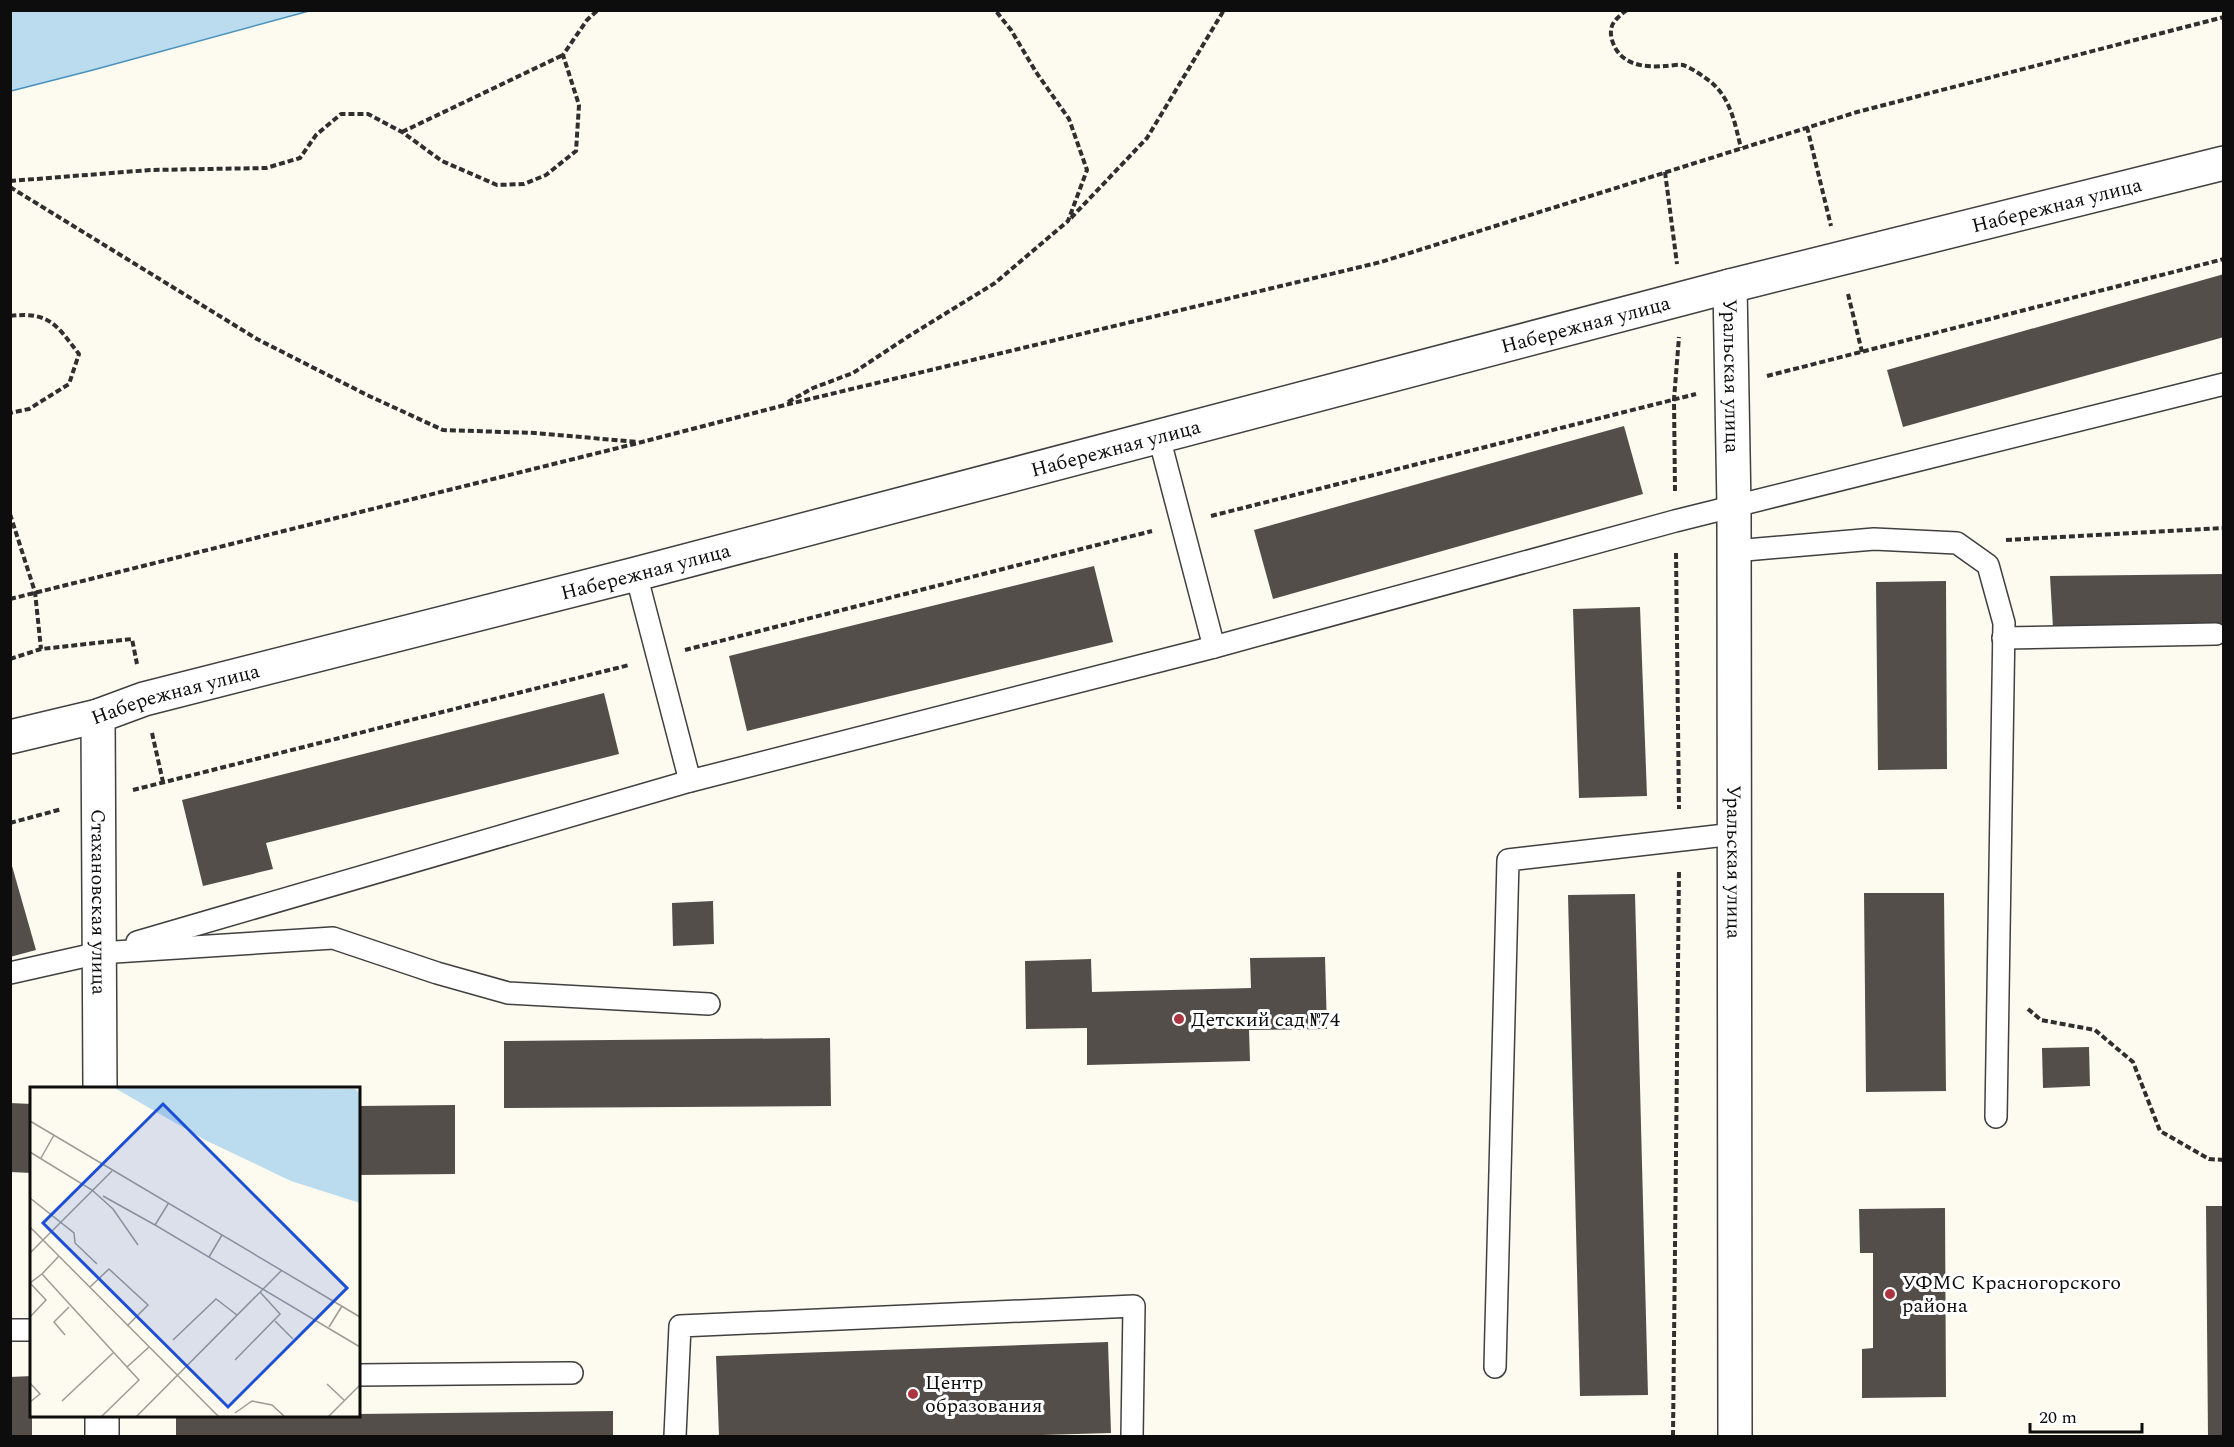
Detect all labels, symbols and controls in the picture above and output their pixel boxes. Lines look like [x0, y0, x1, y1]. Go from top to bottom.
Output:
street label: Набережная улица [1969, 170, 2145, 241]
street label: Набережная улица [1498, 288, 1674, 362]
street label: Уральская улица [1714, 299, 1747, 454]
street label: Набережная улица [1028, 412, 1204, 485]
street label: Набережная улица [558, 536, 734, 609]
street label: Набережная улица [87, 656, 263, 733]
street label: Уральская улица [1718, 785, 1748, 939]
street label: Стахановская улица [83, 809, 114, 995]
place label: Детский сад №74 [1191, 1005, 1340, 1035]
marker: Детский сад №74 [1172, 1012, 1186, 1026]
inset map [30, 1087, 360, 1417]
place label: УФМС Красногорского района [1902, 1268, 2121, 1321]
marker: УФМС Красногорского района [1883, 1287, 1897, 1301]
place label: Центр образования [925, 1368, 1043, 1421]
marker: Центр образования [906, 1387, 920, 1401]
scale bar [2030, 1396, 2142, 1434]
text: 20 m [2039, 1404, 2077, 1431]

